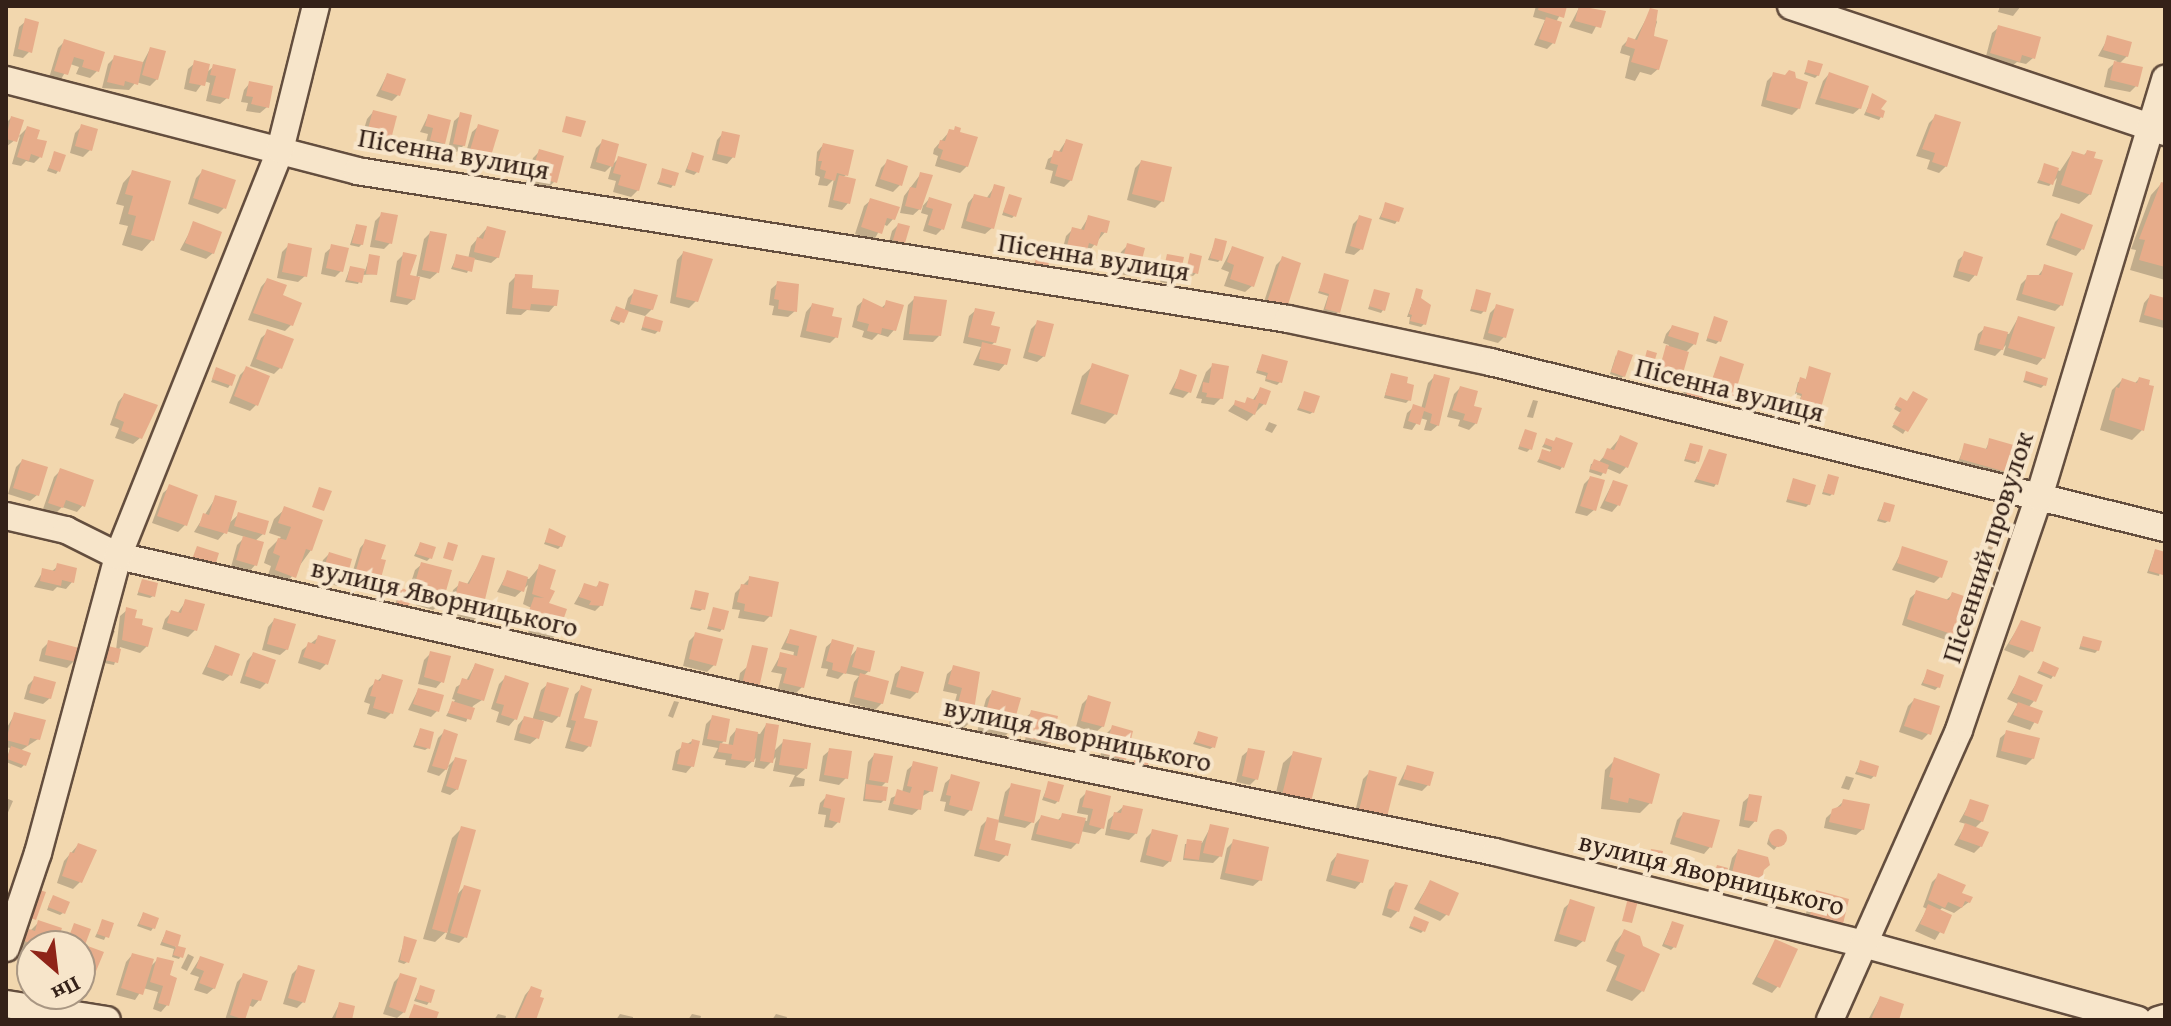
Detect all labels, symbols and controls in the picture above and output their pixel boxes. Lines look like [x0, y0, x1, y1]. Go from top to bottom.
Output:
street label: Пісенна вулиця [356, 120, 552, 186]
street label: Пісенна вулиця [996, 224, 1192, 288]
street label: Пісенна вулиця [1632, 349, 1828, 429]
street label: Пісенний провулок [1934, 427, 2040, 667]
street label: вулиця Яворницького [308, 550, 582, 644]
street label: вулиця Яворницького [941, 689, 1215, 779]
street label: вулиця Яворницького [1576, 824, 1848, 922]
north arrow [16, 930, 96, 1010]
text: Пн [46, 969, 86, 1010]

